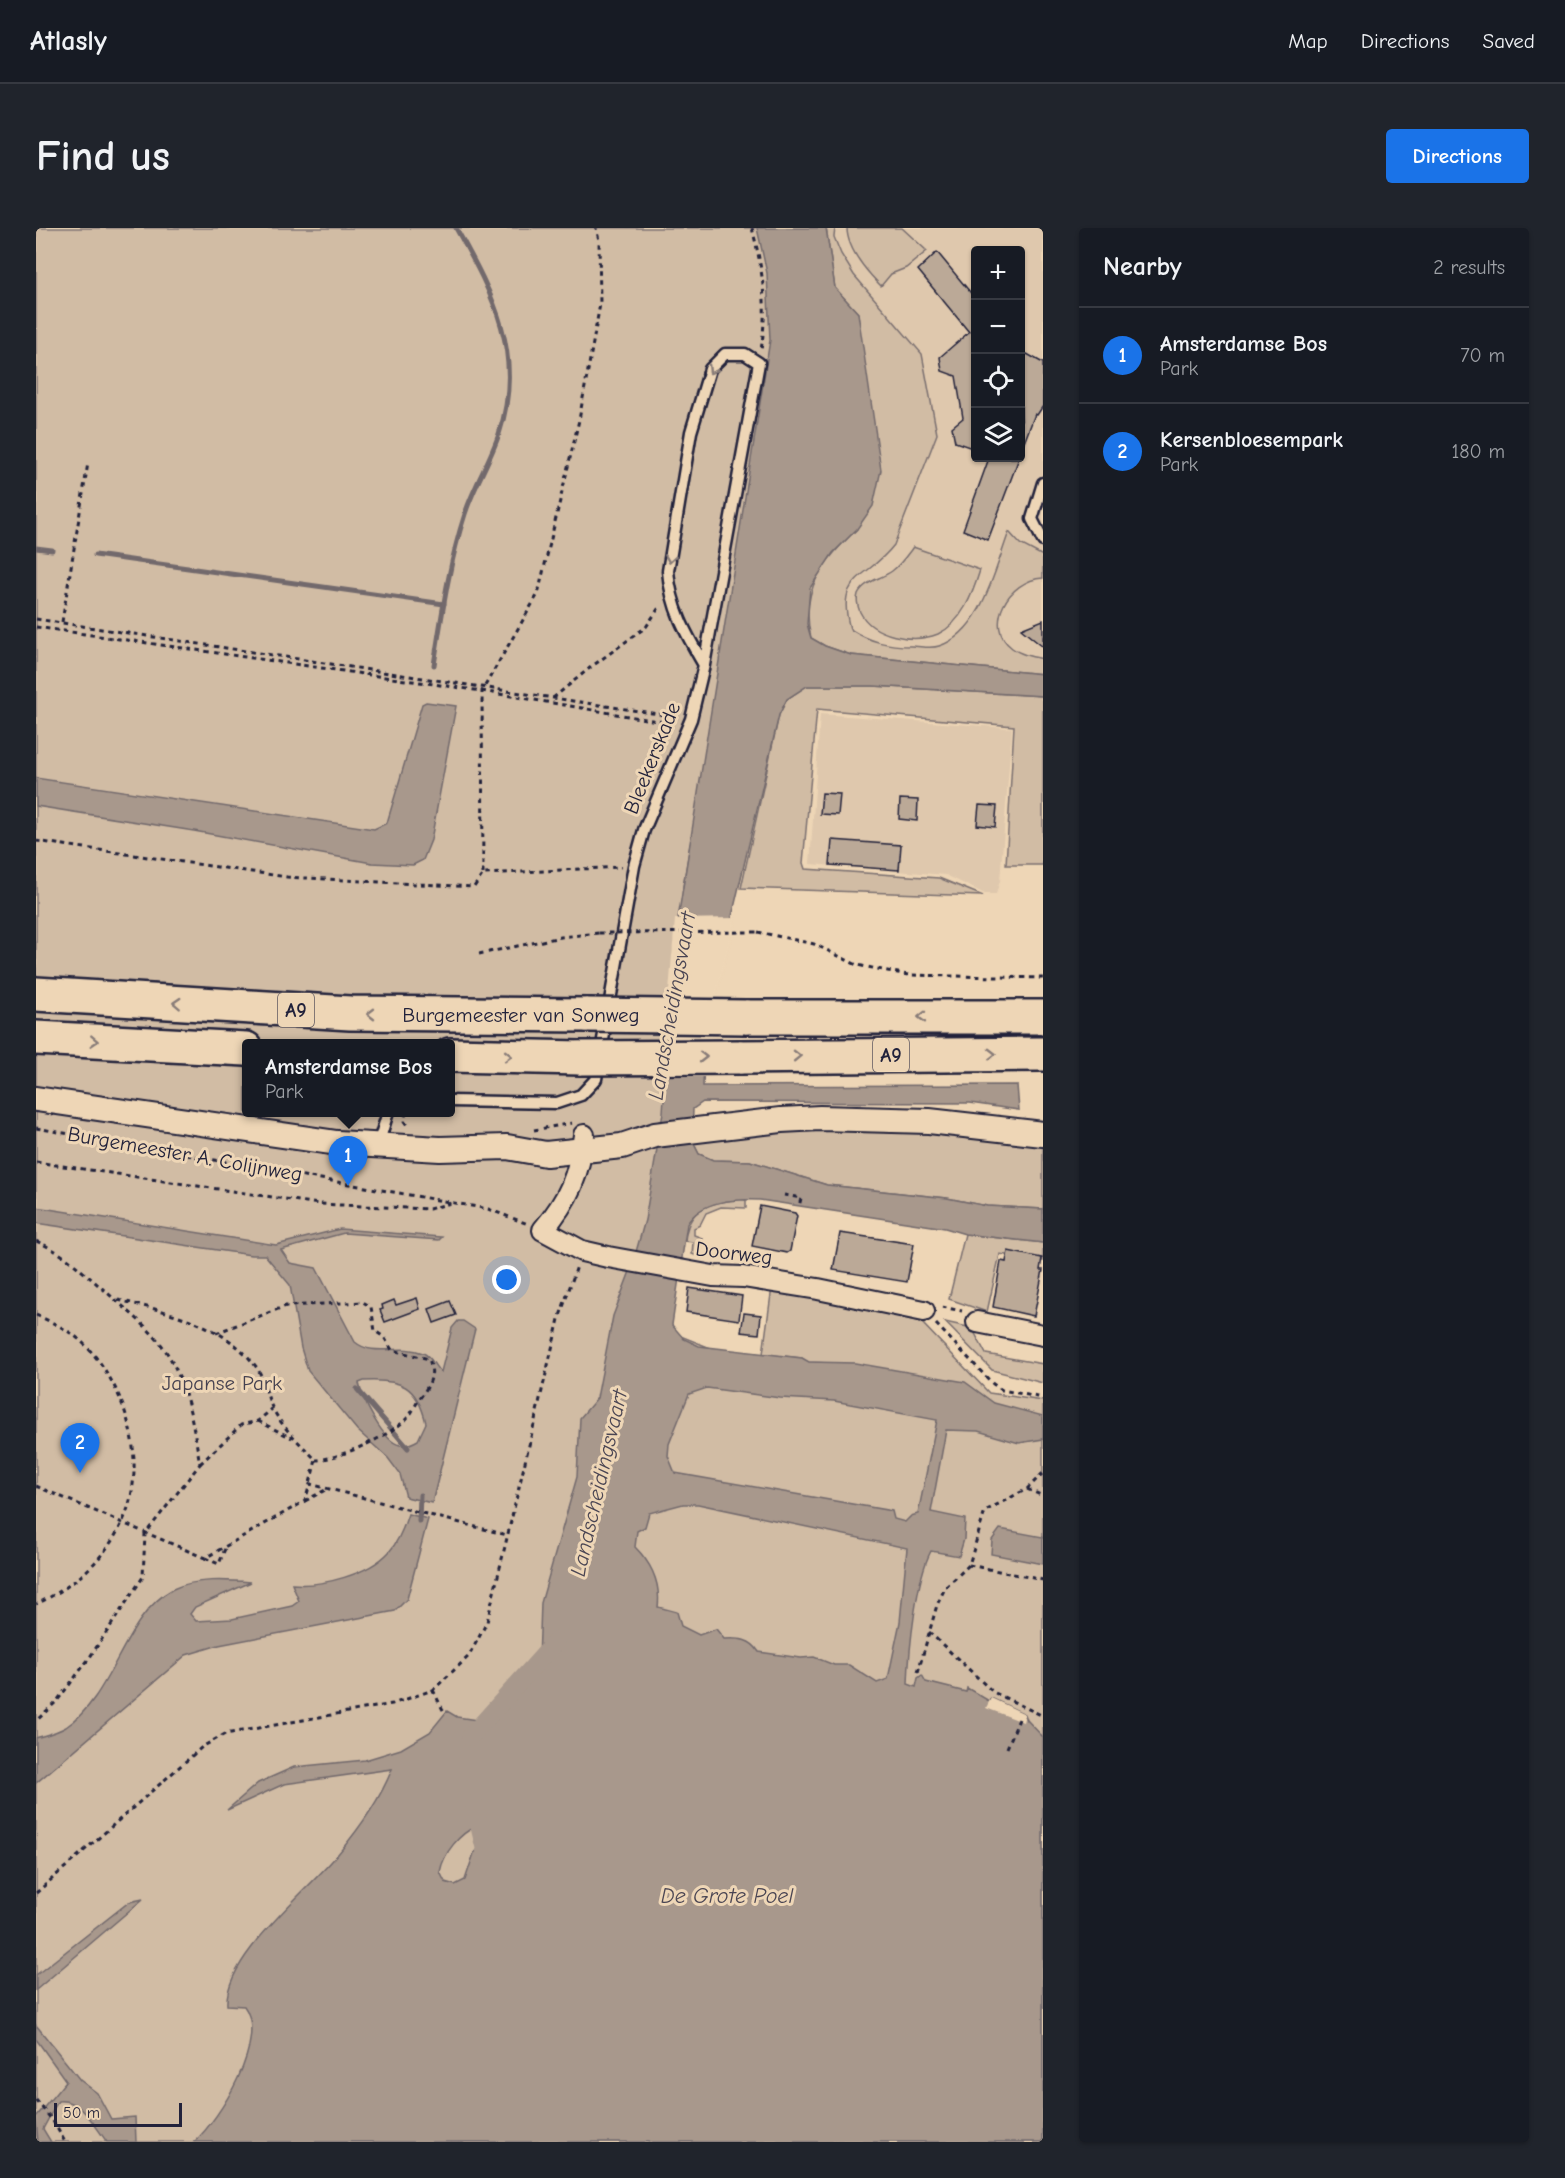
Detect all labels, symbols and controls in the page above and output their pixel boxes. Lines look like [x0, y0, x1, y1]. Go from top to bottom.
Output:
text: Atlasly [30, 25, 107, 57]
text: Map [1288, 29, 1328, 53]
text: Directions [1361, 29, 1450, 53]
text: Saved [1483, 29, 1535, 53]
button: Directions [1386, 129, 1529, 183]
text: Find us [36, 132, 170, 181]
map controls [971, 246, 1025, 462]
button: + [971, 246, 1025, 300]
text: Nearby [1103, 252, 1182, 282]
text: 2 results [1433, 256, 1505, 279]
button: − [971, 300, 1025, 354]
text: Amsterdamse Bos [1160, 331, 1327, 357]
text: 1 [1119, 344, 1126, 367]
text: 70 m [1460, 344, 1505, 367]
button: locate [971, 354, 1025, 408]
text: Park [1160, 357, 1198, 380]
one-way arrow [708, 364, 719, 374]
button: layers [971, 408, 1025, 462]
text: Kersenbloesempark [1160, 427, 1343, 453]
text: 2 [1118, 440, 1127, 463]
text: 180 m [1451, 440, 1505, 463]
text: Park [1160, 453, 1198, 476]
one-way arrow [665, 555, 677, 564]
street label: Bleekerskade [619, 699, 685, 817]
water label: Landscheidingsvaart [643, 908, 702, 1102]
road number: A9 [278, 993, 314, 1027]
one-way arrow [172, 997, 181, 1010]
street label: Burgemeester van Sonweg [402, 1003, 640, 1027]
one-way arrow [367, 1008, 376, 1020]
one-way arrow [917, 1011, 926, 1023]
one-way arrow [90, 1034, 99, 1047]
road number: A9 [873, 1038, 909, 1072]
popup [242, 1039, 455, 1117]
one-way arrow [988, 1048, 997, 1060]
one-way arrow [504, 1050, 513, 1063]
one-way arrow [793, 1050, 802, 1062]
one-way arrow [698, 1051, 707, 1063]
text: Amsterdamse Bos [265, 1054, 432, 1080]
text: Park [265, 1080, 303, 1103]
street label: Burgemeester A. Colijnweg [66, 1122, 304, 1186]
pin: 1 [328, 1136, 368, 1186]
street label: Doorweg [694, 1236, 774, 1270]
your location [492, 1265, 521, 1294]
park label: Japanse Park [162, 1371, 282, 1395]
water label: Landscheidingsvaart [565, 1385, 634, 1579]
pin: 2 [60, 1424, 99, 1473]
water label: De Grote Poel [661, 1883, 794, 1909]
scale bar [54, 2100, 182, 2128]
text: 50 m [63, 2104, 100, 2122]

